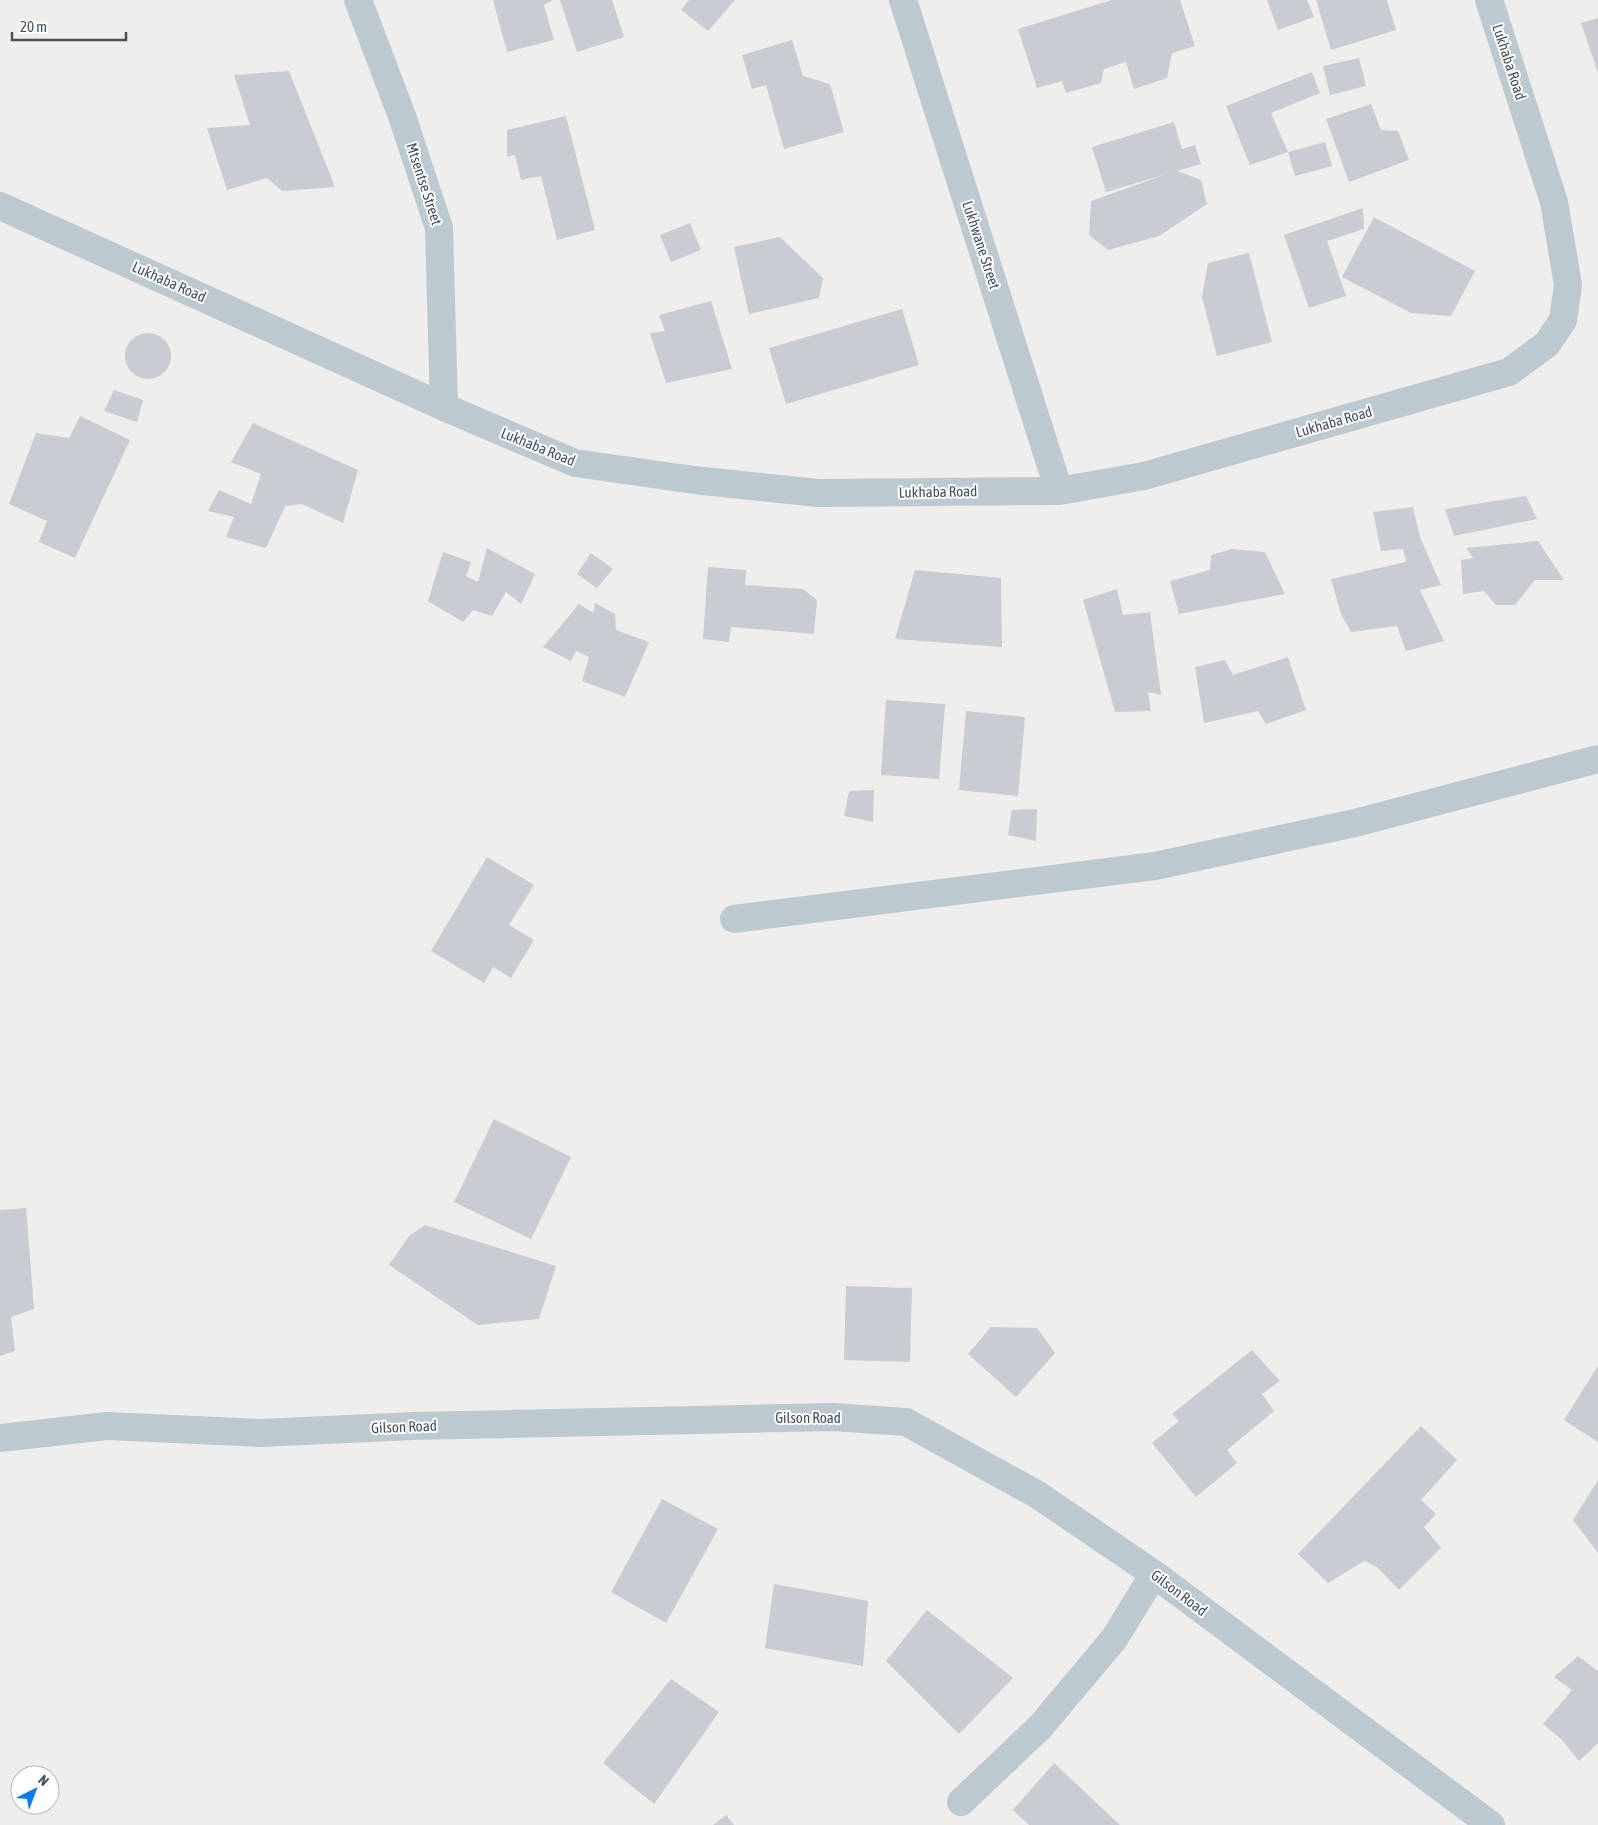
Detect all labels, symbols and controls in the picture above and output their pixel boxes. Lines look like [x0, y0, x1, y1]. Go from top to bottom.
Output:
scale bar [12, 10, 126, 42]
text: 20 m [20, 18, 47, 35]
street label: Lukhaba Road [1489, 22, 1530, 102]
street label: Mtsentse Street [403, 141, 446, 227]
street label: Lukhwane Street [959, 199, 1004, 291]
street label: Lukhaba Road [130, 258, 209, 305]
street label: Lukhaba Road [1294, 403, 1374, 441]
street label: Lukhaba Road [499, 424, 578, 469]
street label: Lukhaba Road [899, 482, 977, 501]
street label: Gilson Road [775, 1409, 841, 1426]
street label: Gilson Road [371, 1417, 437, 1436]
street label: Gilson Road [1148, 1566, 1211, 1619]
north arrow [10, 1765, 60, 1815]
text: N [35, 1772, 52, 1789]

